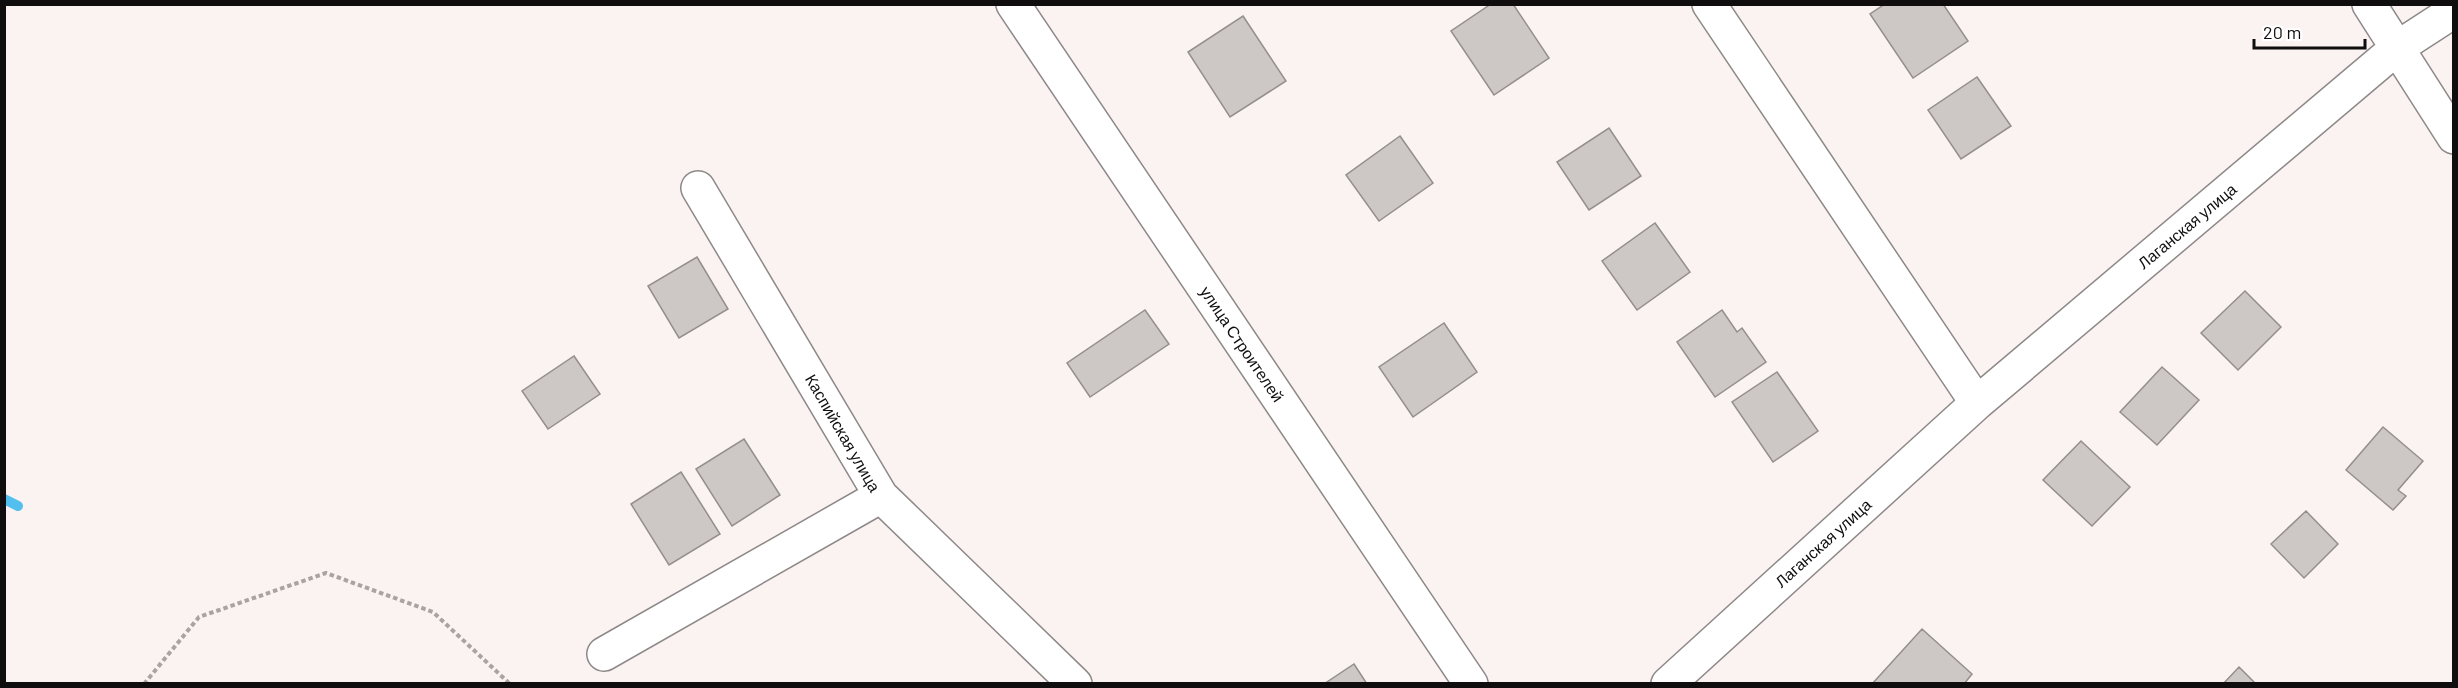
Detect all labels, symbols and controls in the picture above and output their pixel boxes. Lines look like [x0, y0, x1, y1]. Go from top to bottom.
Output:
scale bar [2254, 12, 2365, 50]
text: 20 m [2263, 21, 2301, 43]
street label: Лаганская улица [2134, 179, 2240, 272]
street label: улица Строителей [1197, 282, 1288, 405]
street label: Каспийская улица [802, 370, 885, 495]
street label: Лаганская улица [1771, 494, 1875, 591]

